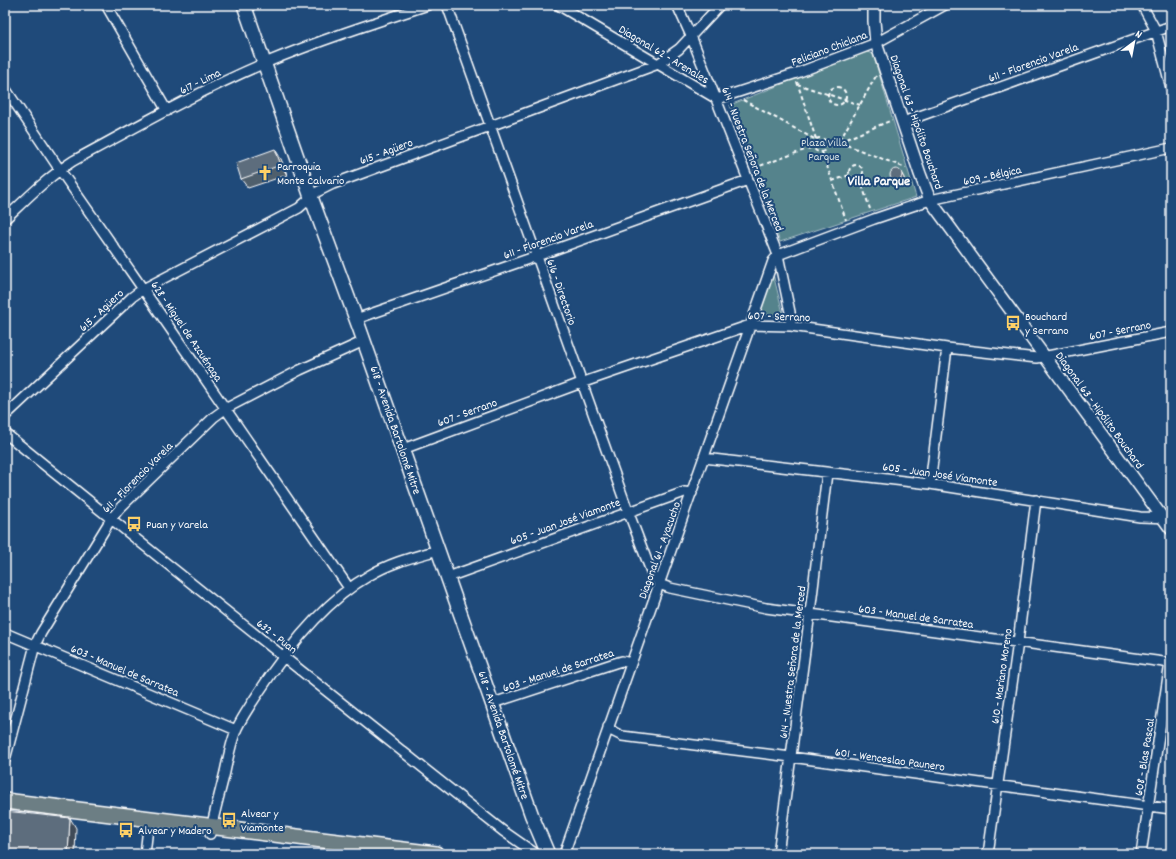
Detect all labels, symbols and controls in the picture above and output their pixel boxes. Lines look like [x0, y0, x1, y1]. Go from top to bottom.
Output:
street label: Diagonal 62 - Arenales [615, 22, 712, 89]
north arrow [1114, 22, 1154, 62]
street label: Feliciano Chiclana [789, 27, 870, 72]
text: N [1132, 27, 1145, 44]
street label: 611 - Florencio Varela [986, 39, 1081, 88]
street label: Diagonal 63 - Hipólito Bouchard [885, 53, 947, 192]
street label: 617 - Lima [177, 65, 224, 100]
street label: 614 - Nuestra Señora de la Merced [716, 85, 787, 234]
street label: 615 - Agüero [357, 135, 416, 170]
park label: Plaza Villa Parque [801, 135, 847, 166]
place label: Parroquia Monte Calvario [277, 159, 344, 190]
street label: 609 - Bélgica [962, 162, 1023, 191]
church icon: Parroquia Monte Calvario [256, 164, 274, 182]
district label: Villa Parque [848, 172, 910, 192]
street label: 611 - Florencio Varela [501, 216, 596, 265]
street label: 616 - Directorio [541, 257, 580, 328]
street label: 628 - Miguel de Azcuénaga [146, 278, 226, 386]
street label: 615 - Agüero [76, 286, 128, 336]
street label: 607 - Serrano [747, 308, 811, 327]
place label: Bouchard y Serrano [1025, 309, 1069, 340]
bus stop icon: Bouchard y Serrano [1004, 314, 1022, 332]
street label: 607 - Serrano [1088, 317, 1153, 346]
street label: Diagonal 63 - Hipólito Bouchard [1050, 349, 1147, 473]
street label: 618 - Avenida Bartolomé Mitre [365, 364, 425, 497]
street label: 607 - Serrano [435, 395, 500, 432]
street label: 611 - Florencio Varela [99, 438, 178, 517]
street label: 605 - Juan José Viamonte [881, 459, 998, 492]
street label: 605 - Juan José Viamonte [508, 495, 623, 550]
street label: Diagonal 61 - Ayacucho [635, 500, 686, 601]
bus stop icon: Puan y Varela [125, 515, 143, 533]
place label: Puan y Varela [146, 517, 208, 534]
street label: 614 - Nuestra Señora de la Merced [776, 585, 811, 739]
street label: 603 - Manuel de Sarratea [857, 601, 975, 634]
street label: 632 - Puan [252, 616, 301, 659]
street label: 610 - Mariano Moreno [987, 627, 1018, 725]
street label: 603 - Manuel de Sarratea [68, 641, 181, 702]
street label: 603 - Manuel de Sarratea [501, 645, 617, 697]
street label: 618 - Avenida Bartolomé Mitre [473, 669, 533, 802]
street label: 608 - Blas Pascal [1131, 717, 1160, 797]
street label: 601 - Wenceslao Paunero [834, 744, 946, 777]
place label: Alvear y Viamonte [241, 806, 283, 837]
bus stop icon: Alvear y Viamonte [220, 811, 238, 829]
bus stop icon: Alvear y Madero [117, 821, 135, 839]
place label: Alvear y Madero [138, 823, 212, 840]

